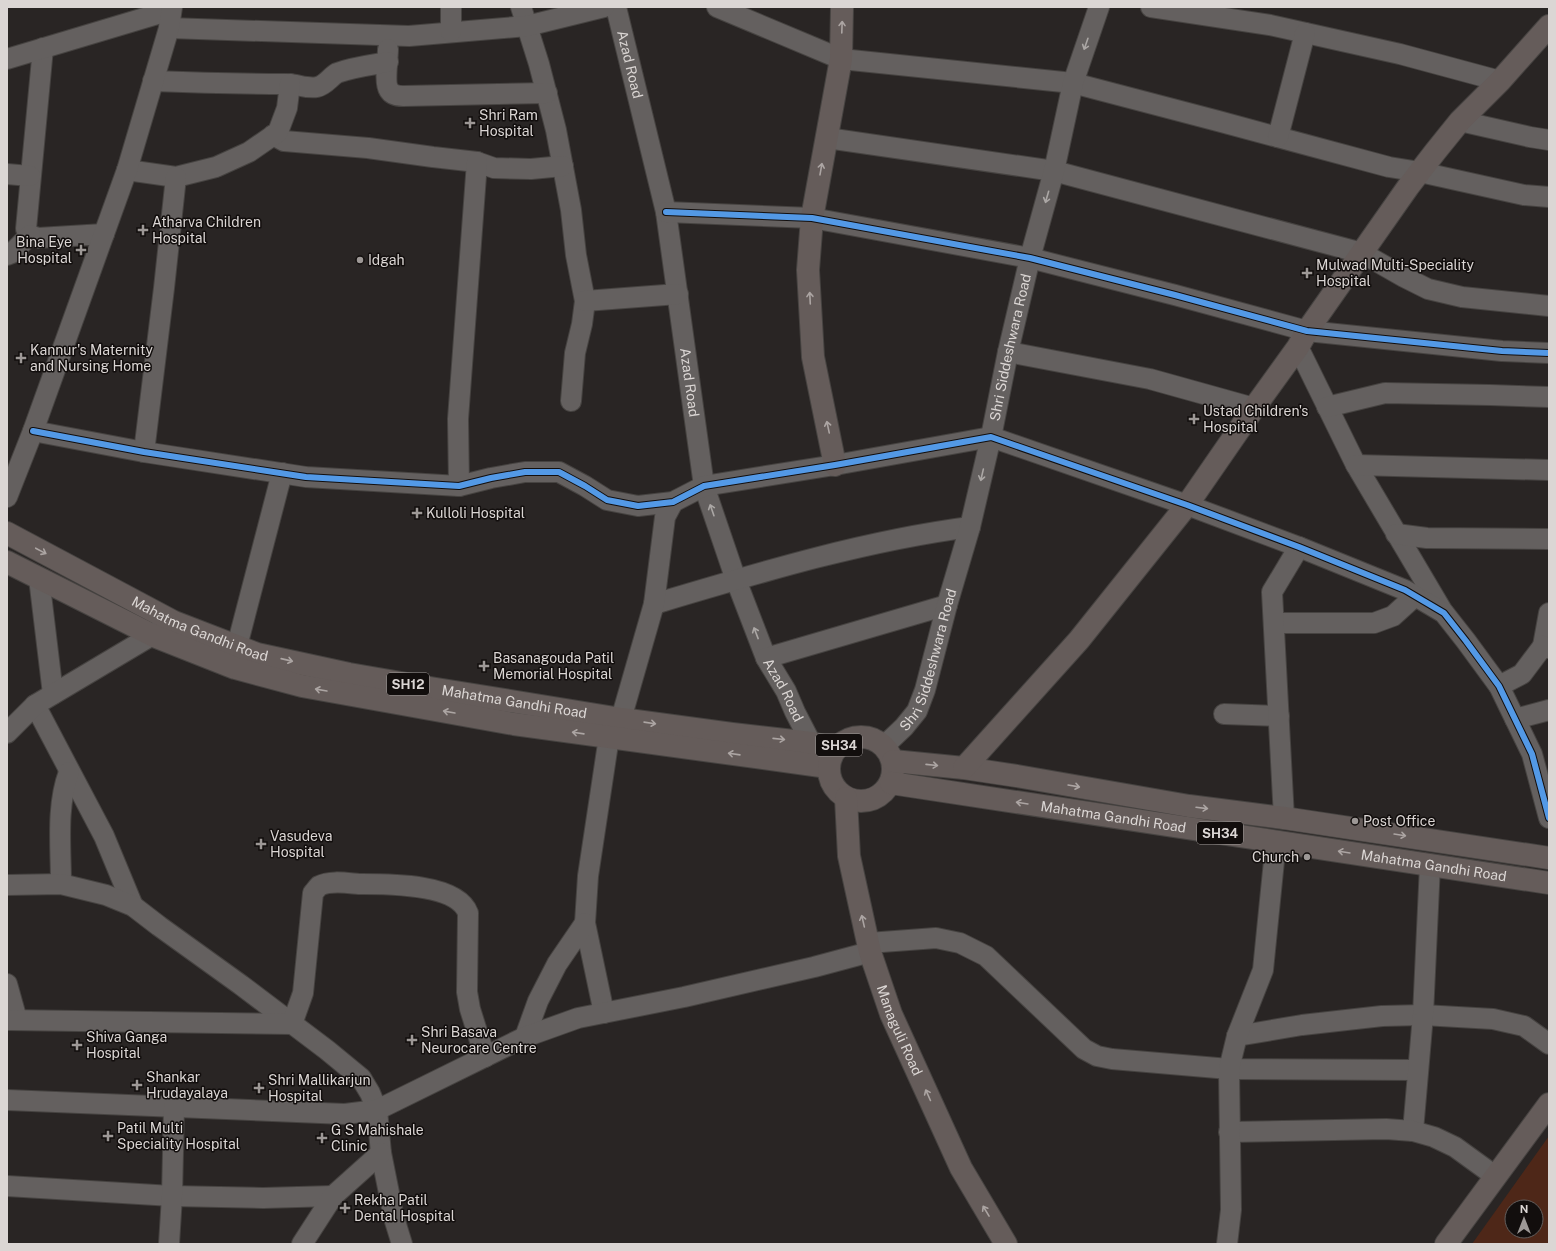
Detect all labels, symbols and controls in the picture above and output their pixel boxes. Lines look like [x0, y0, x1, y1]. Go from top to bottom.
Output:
one-way arrow [838, 21, 846, 34]
street label: Azad Road [614, 29, 646, 100]
one-way arrow [1082, 38, 1090, 50]
place label: Shri Ram Hospital [479, 107, 538, 139]
marker: Shri Ram Hospital [464, 117, 476, 129]
one-way arrow [817, 163, 825, 176]
one-way arrow [1043, 190, 1050, 203]
place label: Atharva Children Hospital [152, 214, 261, 246]
marker: Atharva Children Hospital [137, 224, 149, 236]
place label: Bina Eye Hospital [16, 234, 72, 266]
marker: Bina Eye Hospital [75, 244, 87, 256]
place label: Idgah [368, 252, 405, 268]
marker: Idgah [355, 255, 365, 265]
place label: Mulwad Multi-Speciality Hospital [1316, 257, 1474, 289]
marker: Mulwad Multi-Speciality Hospital [1301, 267, 1313, 279]
street label: Shri Siddeshwara Road [986, 272, 1034, 422]
one-way arrow [806, 292, 813, 305]
place label: Kannur's Maternity and Nursing Home [30, 342, 153, 374]
street label: Azad Road [677, 347, 702, 418]
marker: Kannur's Maternity and Nursing Home [15, 352, 27, 364]
place label: Ustad Children's Hospital [1203, 403, 1308, 435]
marker: Ustad Children's Hospital [1188, 413, 1200, 425]
one-way arrow [823, 421, 831, 434]
one-way arrow [977, 468, 985, 481]
place label: Kulloli Hospital [426, 505, 525, 521]
one-way arrow [708, 505, 716, 517]
marker: Kulloli Hospital [411, 507, 423, 519]
one-way arrow [35, 548, 47, 555]
street label: Shri Siddeshwara Road [896, 587, 959, 734]
street label: Mahatma Gandhi Road [129, 593, 270, 664]
one-way arrow [752, 627, 760, 639]
place label: Basanagouda Patil Memorial Hospital [493, 650, 614, 682]
street label: Azad Road [760, 655, 807, 724]
one-way arrow [280, 657, 293, 665]
marker: Basanagouda Patil Memorial Hospital [478, 660, 490, 672]
road number: SH12 [387, 673, 429, 695]
street label: Mahatma Gandhi Road [441, 682, 588, 721]
one-way arrow [315, 686, 328, 694]
one-way arrow [443, 708, 456, 716]
one-way arrow [643, 719, 656, 727]
one-way arrow [572, 729, 585, 736]
road number: SH34 [816, 734, 862, 756]
one-way arrow [772, 735, 785, 743]
one-way arrow [728, 750, 741, 758]
one-way arrow [925, 761, 938, 769]
one-way arrow [1067, 782, 1080, 790]
street label: Mahatma Gandhi Road [1040, 798, 1187, 836]
one-way arrow [1016, 799, 1029, 807]
one-way arrow [1195, 804, 1208, 811]
place label: Post Office [1363, 813, 1435, 829]
marker: Post Office [1350, 816, 1360, 826]
road number: SH34 [1197, 822, 1243, 844]
place label: Vasudeva Hospital [270, 828, 332, 860]
one-way arrow [1394, 831, 1407, 839]
marker: Vasudeva Hospital [255, 838, 267, 850]
street label: Mahatma Gandhi Road [1360, 847, 1508, 884]
one-way arrow [1338, 848, 1351, 856]
place label: Church [1252, 849, 1299, 865]
marker: Church [1302, 852, 1312, 862]
one-way arrow [859, 915, 867, 928]
street label: Managuli Road [874, 983, 926, 1078]
place label: Shri Basava Neurocare Centre [421, 1024, 537, 1056]
place label: Shiva Ganga Hospital [86, 1029, 167, 1061]
marker: Shri Basava Neurocare Centre [406, 1034, 418, 1046]
marker: Shiva Ganga Hospital [71, 1039, 83, 1051]
place label: Shankar Hrudayalaya [146, 1069, 228, 1101]
place label: Shri Mallikarjun Hospital [268, 1072, 371, 1104]
marker: Shankar Hrudayalaya [131, 1079, 143, 1091]
marker: Shri Mallikarjun Hospital [253, 1082, 265, 1094]
one-way arrow [924, 1089, 931, 1101]
place label: Patil Multi Speciality Hospital [117, 1120, 240, 1152]
place label: G S Mahishale Clinic [331, 1122, 424, 1154]
marker: Patil Multi Speciality Hospital [102, 1130, 114, 1142]
marker: G S Mahishale Clinic [316, 1132, 328, 1144]
place label: Rekha Patil Dental Hospital [354, 1192, 455, 1224]
north arrow [1504, 1199, 1544, 1239]
marker: Rekha Patil Dental Hospital [339, 1202, 351, 1214]
text: N [1520, 1203, 1528, 1215]
one-way arrow [982, 1205, 990, 1217]

